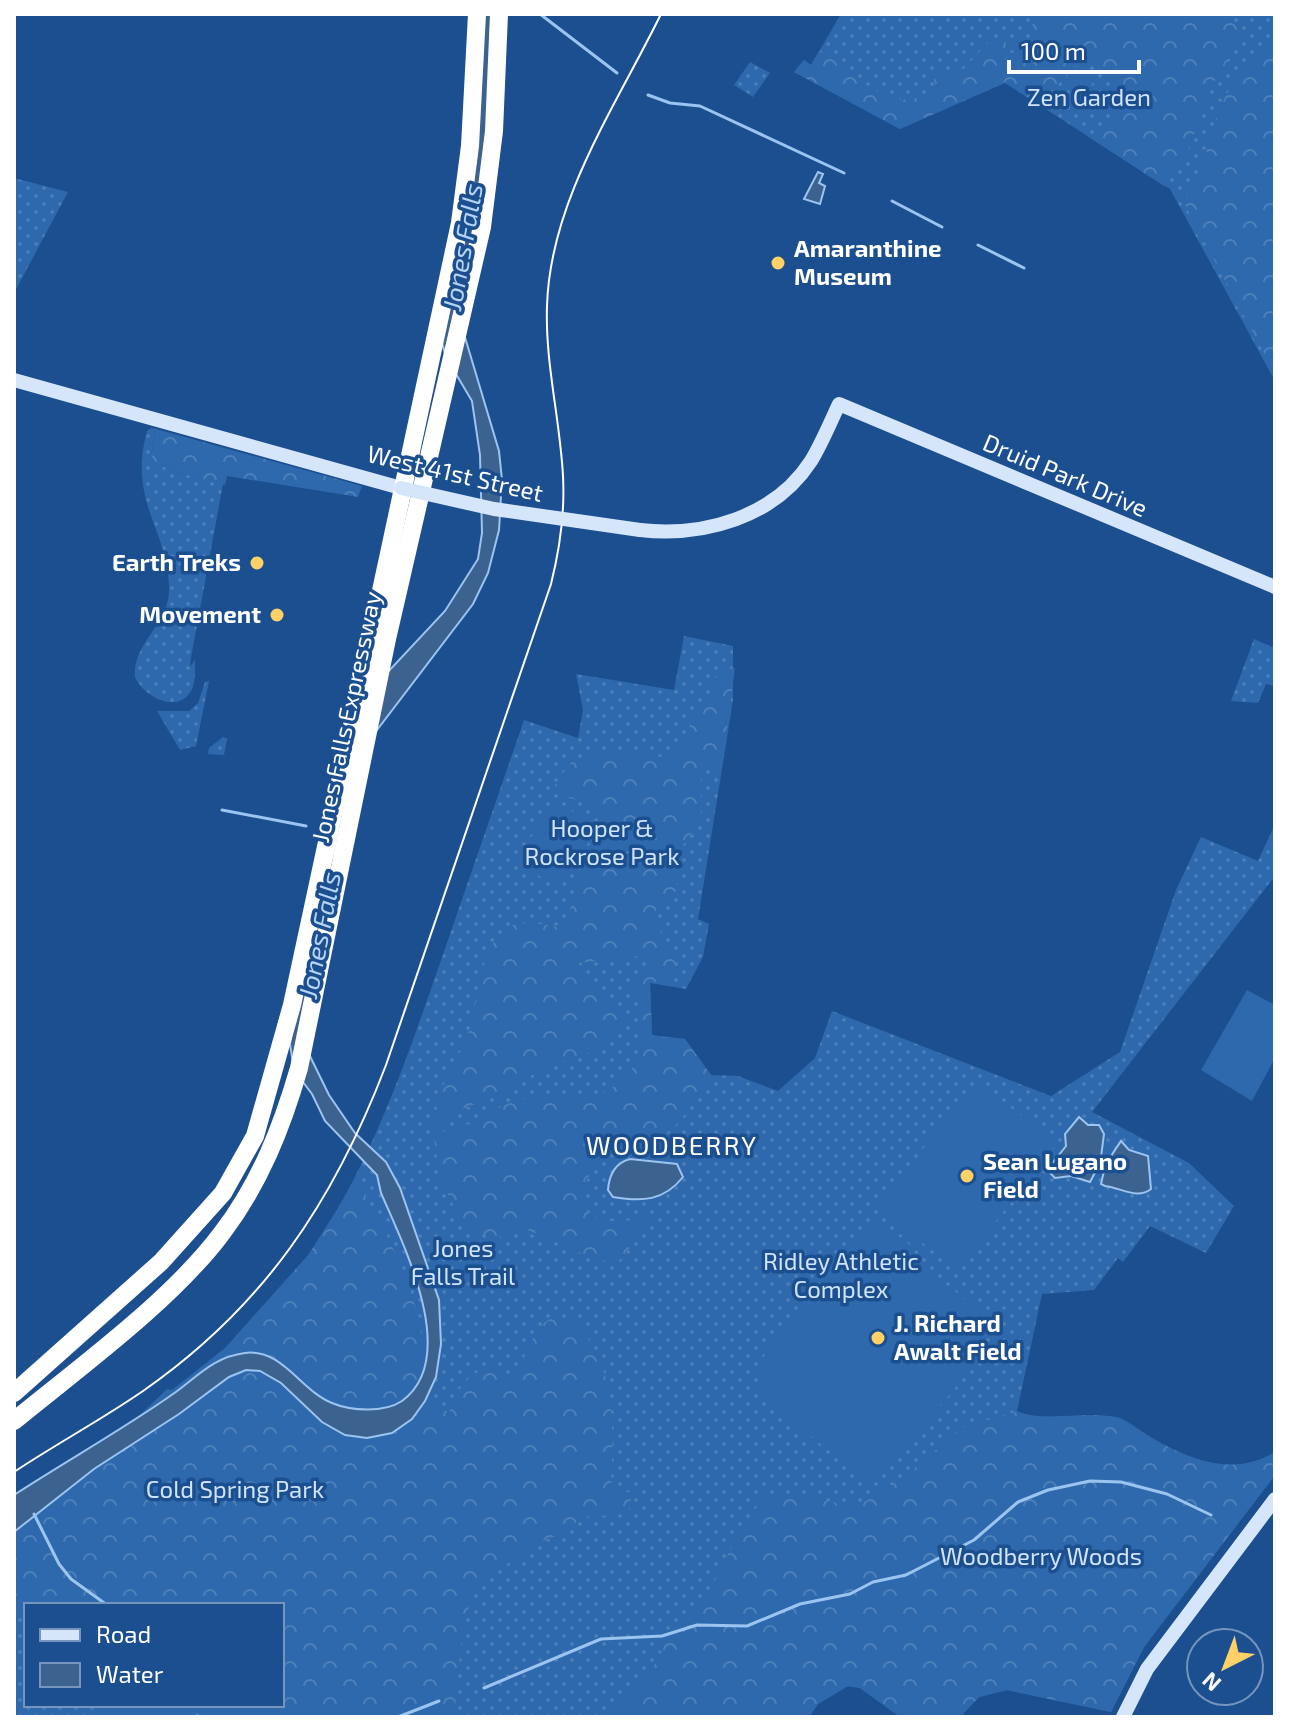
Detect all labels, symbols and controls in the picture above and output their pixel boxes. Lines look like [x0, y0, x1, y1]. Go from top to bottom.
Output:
scale bar [1009, 24, 1139, 74]
text: 100 m [1021, 36, 1086, 65]
park label: Zen Garden [1027, 82, 1151, 111]
water label: Jones Falls [435, 181, 488, 314]
place label: Amaranthine Museum [794, 233, 942, 290]
marker: Amaranthine Museum [769, 254, 787, 272]
street label: Druid Park Drive [979, 427, 1152, 522]
street label: West 41st Street [365, 438, 546, 507]
place label: Earth Treks [112, 547, 241, 576]
marker: Earth Treks [248, 554, 266, 572]
street label: Jones Falls Expressway [305, 588, 386, 845]
place label: Movement [139, 599, 261, 628]
marker: Movement [268, 606, 286, 624]
park label: Hooper & Rockrose Park [525, 813, 679, 870]
water label: Jones Falls [291, 869, 346, 1002]
district label: WOODBERRY [586, 1129, 758, 1160]
place label: Sean Lugano Field [983, 1146, 1127, 1203]
marker: Sean Lugano Field [958, 1167, 976, 1185]
park label: Jones Falls Trail [411, 1233, 515, 1290]
park label: Ridley Athletic Complex [763, 1246, 919, 1303]
place label: J. Richard Awalt Field [894, 1308, 1022, 1365]
marker: J. Richard Awalt Field [869, 1329, 887, 1347]
park label: Cold Spring Park [146, 1474, 324, 1503]
park label: Woodberry Woods [940, 1541, 1142, 1570]
legend [24, 1603, 284, 1707]
text: Road [96, 1619, 151, 1648]
north arrow [1185, 1627, 1265, 1707]
text: Water [96, 1659, 164, 1688]
text: N [1196, 1668, 1226, 1698]

